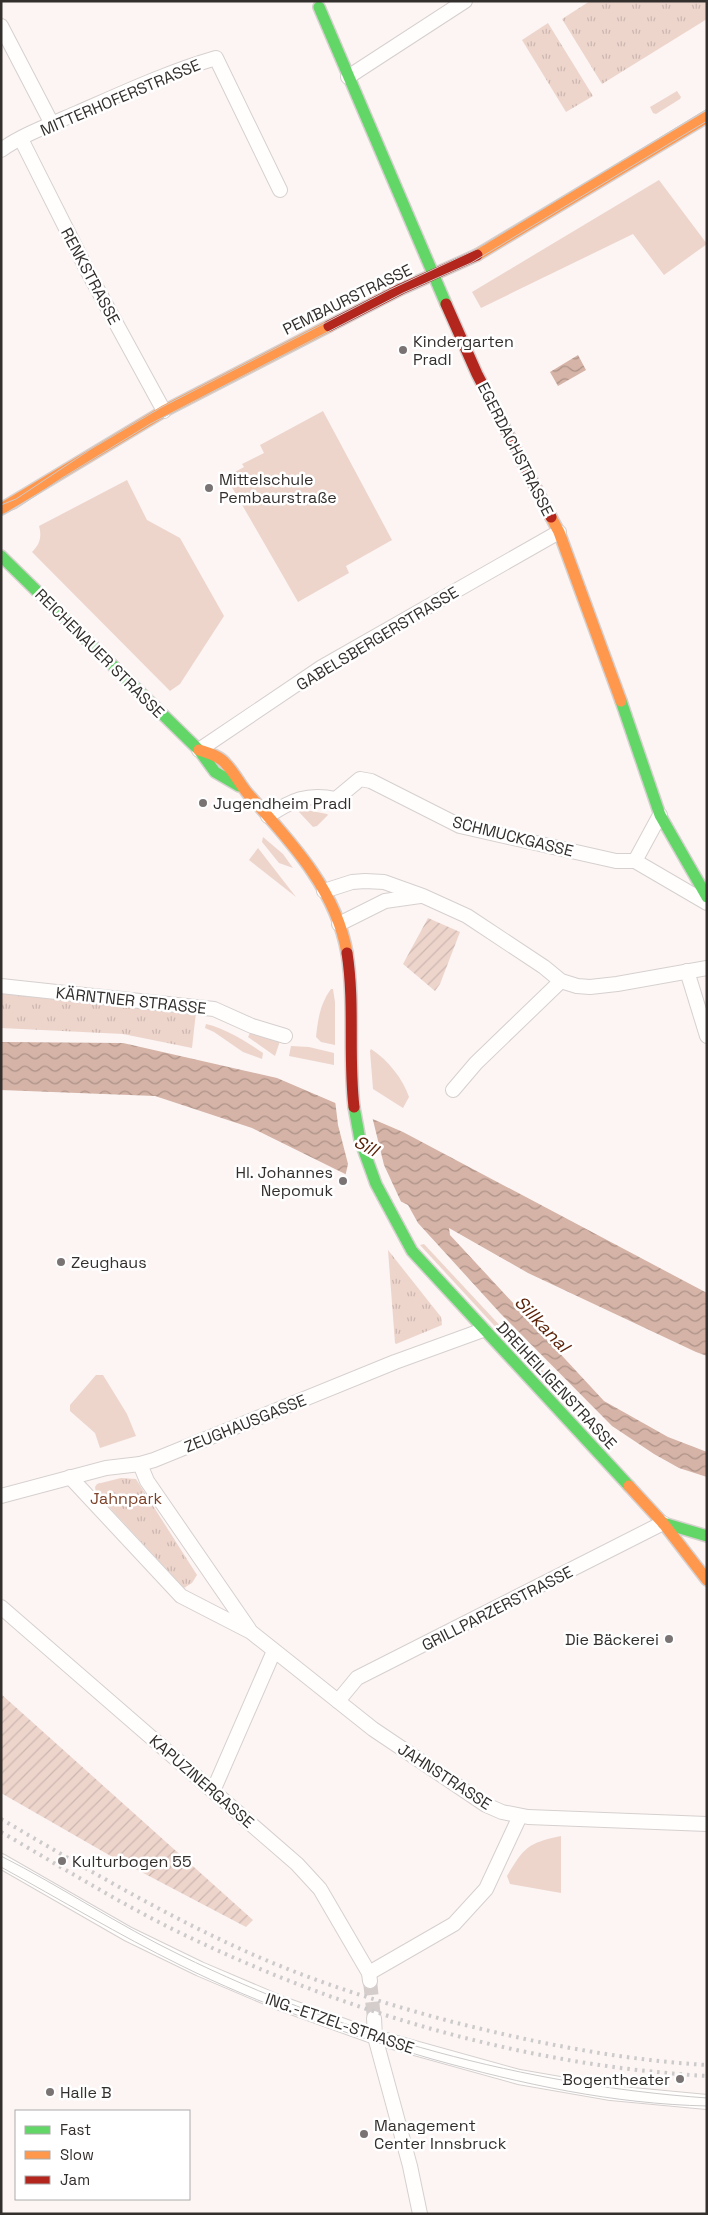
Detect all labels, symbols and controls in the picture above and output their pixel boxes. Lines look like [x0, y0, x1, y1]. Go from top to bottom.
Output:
street label: MITTERHOFERSTRASSE [37, 54, 204, 141]
street label: RENKSTRASSE [56, 224, 125, 328]
street label: PEMBAURSTRASSE [279, 259, 415, 340]
place label: Kindergarten Pradl [413, 331, 514, 370]
marker: Kindergarten Pradl [397, 344, 409, 356]
street label: EGERDACHSTRASSE [473, 379, 558, 520]
place label: Mittelschule Pembaurstraße [219, 469, 337, 508]
marker: Mittelschule Pembaurstraße [203, 482, 215, 494]
street label: GABELSBERGERSTRASSE [292, 582, 462, 695]
street label: REICHENAUER STRASSE [30, 584, 169, 723]
place label: Jugendheim Pradl [213, 793, 351, 814]
marker: Jugendheim Pradl [197, 797, 209, 809]
street label: SCHMUCKGASSE [450, 811, 576, 862]
street label: KÄRNTNER STRASSE [55, 982, 207, 1019]
water label: Sill [350, 1130, 385, 1163]
place label: Hl. Johannes Nepomuk [235, 1162, 333, 1201]
marker: Hl. Johannes Nepomuk [337, 1175, 349, 1187]
place label: Zeughaus [71, 1252, 147, 1273]
marker: Zeughaus [55, 1256, 67, 1268]
water label: Sillkanal [510, 1291, 577, 1359]
street label: DREIHEILIGENSTRASSE [492, 1317, 621, 1454]
street label: ZEUGHAUSGASSE [181, 1389, 309, 1457]
park label: Jahnpark [90, 1488, 162, 1509]
street label: GRILLPARZERSTRASSE [418, 1561, 576, 1656]
place label: Die Bäckerei [565, 1629, 659, 1650]
marker: Die Bäckerei [663, 1633, 675, 1645]
street label: KAPUZINERGASSE [145, 1730, 258, 1833]
street label: JAHNSTRASSE [394, 1738, 496, 1815]
place label: Kulturbogen 55 [72, 1851, 192, 1872]
marker: Kulturbogen 55 [56, 1855, 68, 1867]
street label: ING.-ETZEL-STRASSE [263, 1988, 417, 2059]
place label: Bogentheater [562, 2069, 670, 2090]
marker: Bogentheater [674, 2073, 686, 2085]
place label: Halle B [60, 2082, 112, 2103]
marker: Halle B [44, 2086, 56, 2098]
legend [15, 2110, 190, 2200]
place label: Management Center Innsbruck [374, 2115, 507, 2154]
text: Fast [60, 2120, 91, 2139]
marker: Management Center Innsbruck [358, 2128, 370, 2140]
text: Slow [60, 2145, 94, 2164]
text: Jam [60, 2170, 90, 2189]

